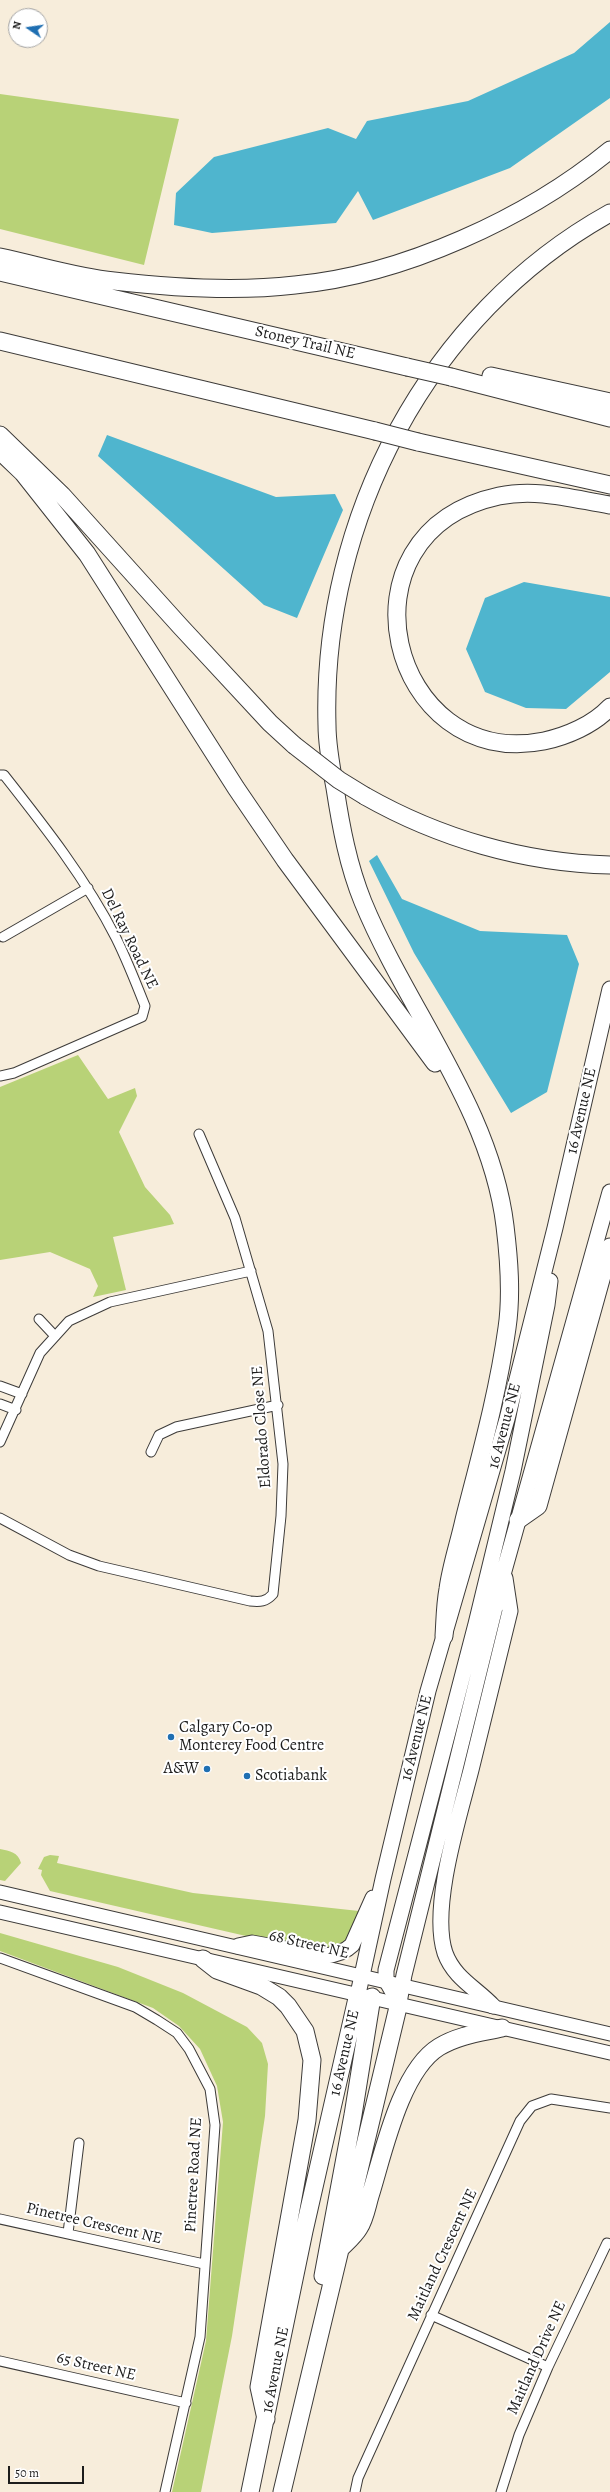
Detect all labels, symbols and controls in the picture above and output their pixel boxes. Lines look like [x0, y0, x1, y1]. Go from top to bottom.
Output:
north arrow [8, 8, 48, 48]
text: N [9, 20, 25, 31]
street label: Stoney Trail NE [253, 322, 357, 364]
street label: Del Ray Road NE [96, 885, 162, 993]
street label: 16 Avenue NE [563, 1066, 601, 1156]
street label: Eldorado Close NE [248, 1365, 276, 1489]
street label: 16 Avenue NE [484, 1381, 526, 1471]
street label: 16 Avenue NE [397, 1693, 437, 1783]
place label: Calgary Co-op Monterey Food Centre [179, 1718, 324, 1756]
marker: Calgary Co-op Monterey Food Centre [166, 1732, 176, 1742]
place label: A&W [164, 1759, 199, 1779]
marker: A&W [202, 1764, 212, 1774]
place label: Scotiabank [255, 1766, 327, 1786]
marker: Scotiabank [242, 1771, 252, 1781]
street label: 68 Street NE [267, 1926, 351, 1964]
street label: 16 Avenue NE [326, 2008, 364, 2098]
street label: Pinetree Road NE [181, 2117, 207, 2233]
street label: Maitland Crescent NE [404, 2186, 482, 2324]
street label: Pinetree Crescent NE [24, 2199, 164, 2249]
street label: Maitland Drive NE [503, 2298, 571, 2418]
street label: 16 Avenue NE [258, 2325, 294, 2415]
street label: 65 Street NE [54, 2349, 138, 2385]
scale bar [10, 2458, 86, 2484]
text: 50 m [15, 2465, 39, 2481]

